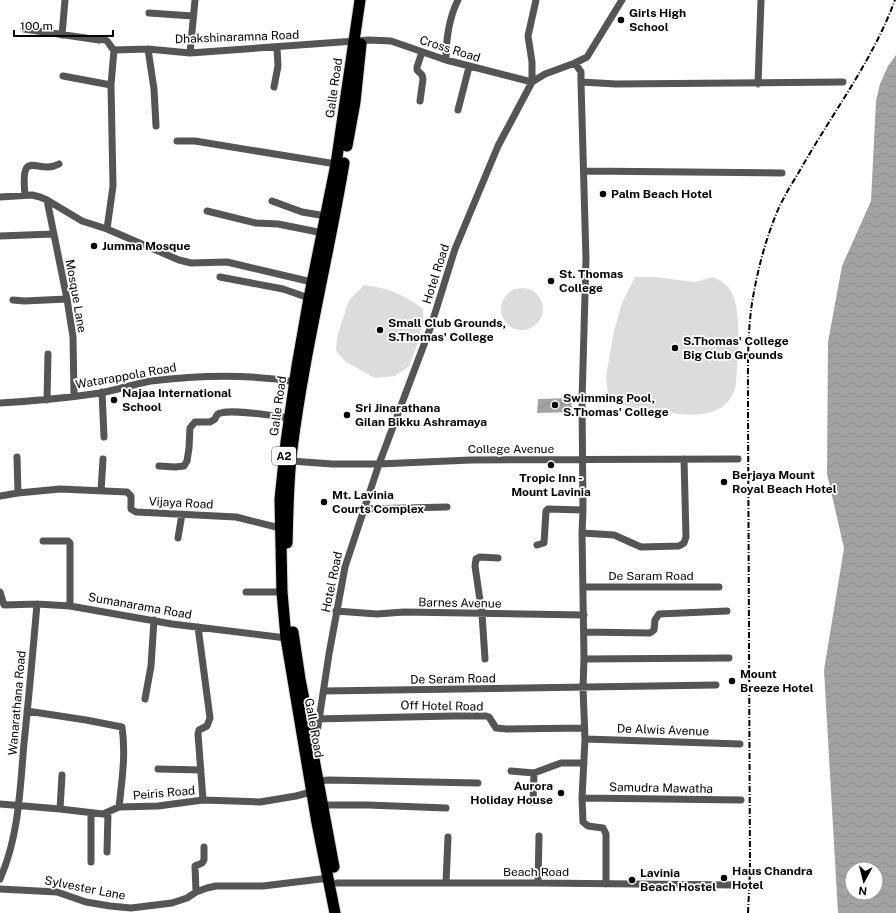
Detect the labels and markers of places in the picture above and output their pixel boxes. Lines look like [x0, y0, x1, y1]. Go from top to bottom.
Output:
place label: Girls High School [629, 6, 686, 34]
marker: Girls High School [616, 15, 626, 25]
place label: Palm Beach Hotel [611, 187, 713, 201]
marker: Palm Beach Hotel [598, 189, 608, 199]
place label: Jumma Mosque [102, 239, 190, 253]
marker: Jumma Mosque [89, 241, 99, 251]
place label: St. Thomas College [559, 267, 623, 295]
marker: St. Thomas College [546, 276, 556, 286]
place label: Small Club Grounds, S.Thomas' College [388, 316, 506, 344]
marker: Small Club Grounds, S.Thomas' College [375, 325, 385, 335]
place label: S.Thomas' College Big Club Grounds [683, 334, 789, 362]
marker: S.Thomas' College Big Club Grounds [670, 343, 680, 353]
place label: Najaa International School [122, 386, 232, 414]
place label: Swimming Pool, S.Thomas' College [563, 391, 669, 419]
marker: Najaa International School [109, 395, 119, 405]
marker: Swimming Pool, S.Thomas' College [550, 400, 560, 410]
place label: Sri Jinarathana Gilan Bikku Ashramaya [355, 401, 487, 429]
marker: Sri Jinarathana Gilan Bikku Ashramaya [342, 410, 352, 420]
marker: Tropic Inn - Mount Lavinia [546, 460, 556, 470]
place label: Berjaya Mount Royal Beach Hotel [732, 468, 837, 496]
place label: Tropic Inn - Mount Lavinia [511, 471, 591, 499]
marker: Berjaya Mount Royal Beach Hotel [719, 477, 729, 487]
place label: Mt. Lavinia Courts Complex [332, 488, 424, 516]
marker: Mt. Lavinia Courts Complex [319, 497, 329, 507]
place label: Mount Breeze Hotel [740, 667, 814, 695]
marker: Mount Breeze Hotel [727, 676, 737, 686]
place label: Aurora Holiday House [470, 779, 553, 807]
marker: Aurora Holiday House [556, 788, 566, 798]
place label: Haus Chandra Hotel [732, 864, 813, 892]
place label: Lavinia Beach Hostel [640, 866, 716, 894]
marker: Haus Chandra Hotel [719, 873, 729, 883]
marker: Lavinia Beach Hostel [627, 875, 637, 885]

